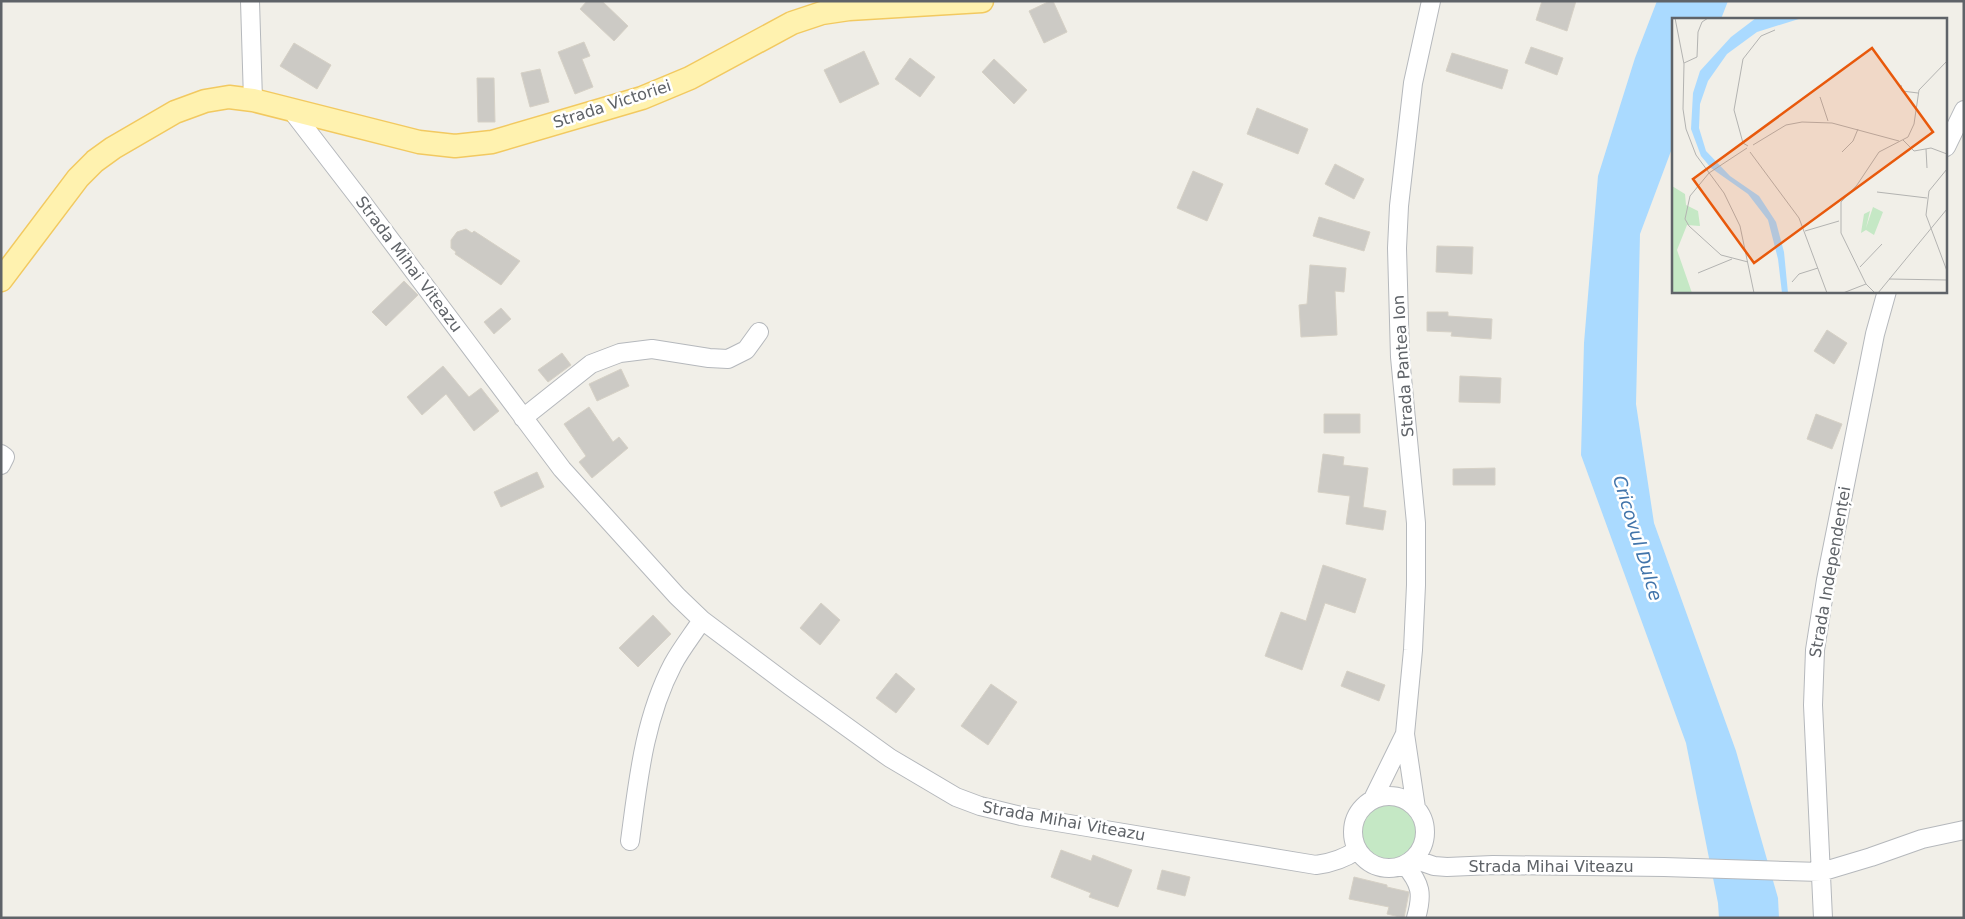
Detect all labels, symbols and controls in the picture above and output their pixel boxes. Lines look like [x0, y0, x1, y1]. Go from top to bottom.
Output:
inset map [1672, 18, 1948, 292]
street label: Strada Victoriei [551, 76, 673, 132]
street label: Strada Mihai Viteazu [352, 192, 466, 336]
street label: Strada Pantea Ion [1389, 294, 1417, 438]
water label: Cricovul Dulce [1609, 473, 1667, 603]
street label: Strada Independenței [1806, 485, 1854, 659]
street label: Strada Mihai Viteazu [981, 797, 1147, 845]
street label: Strada Mihai Viteazu [1468, 857, 1634, 876]

